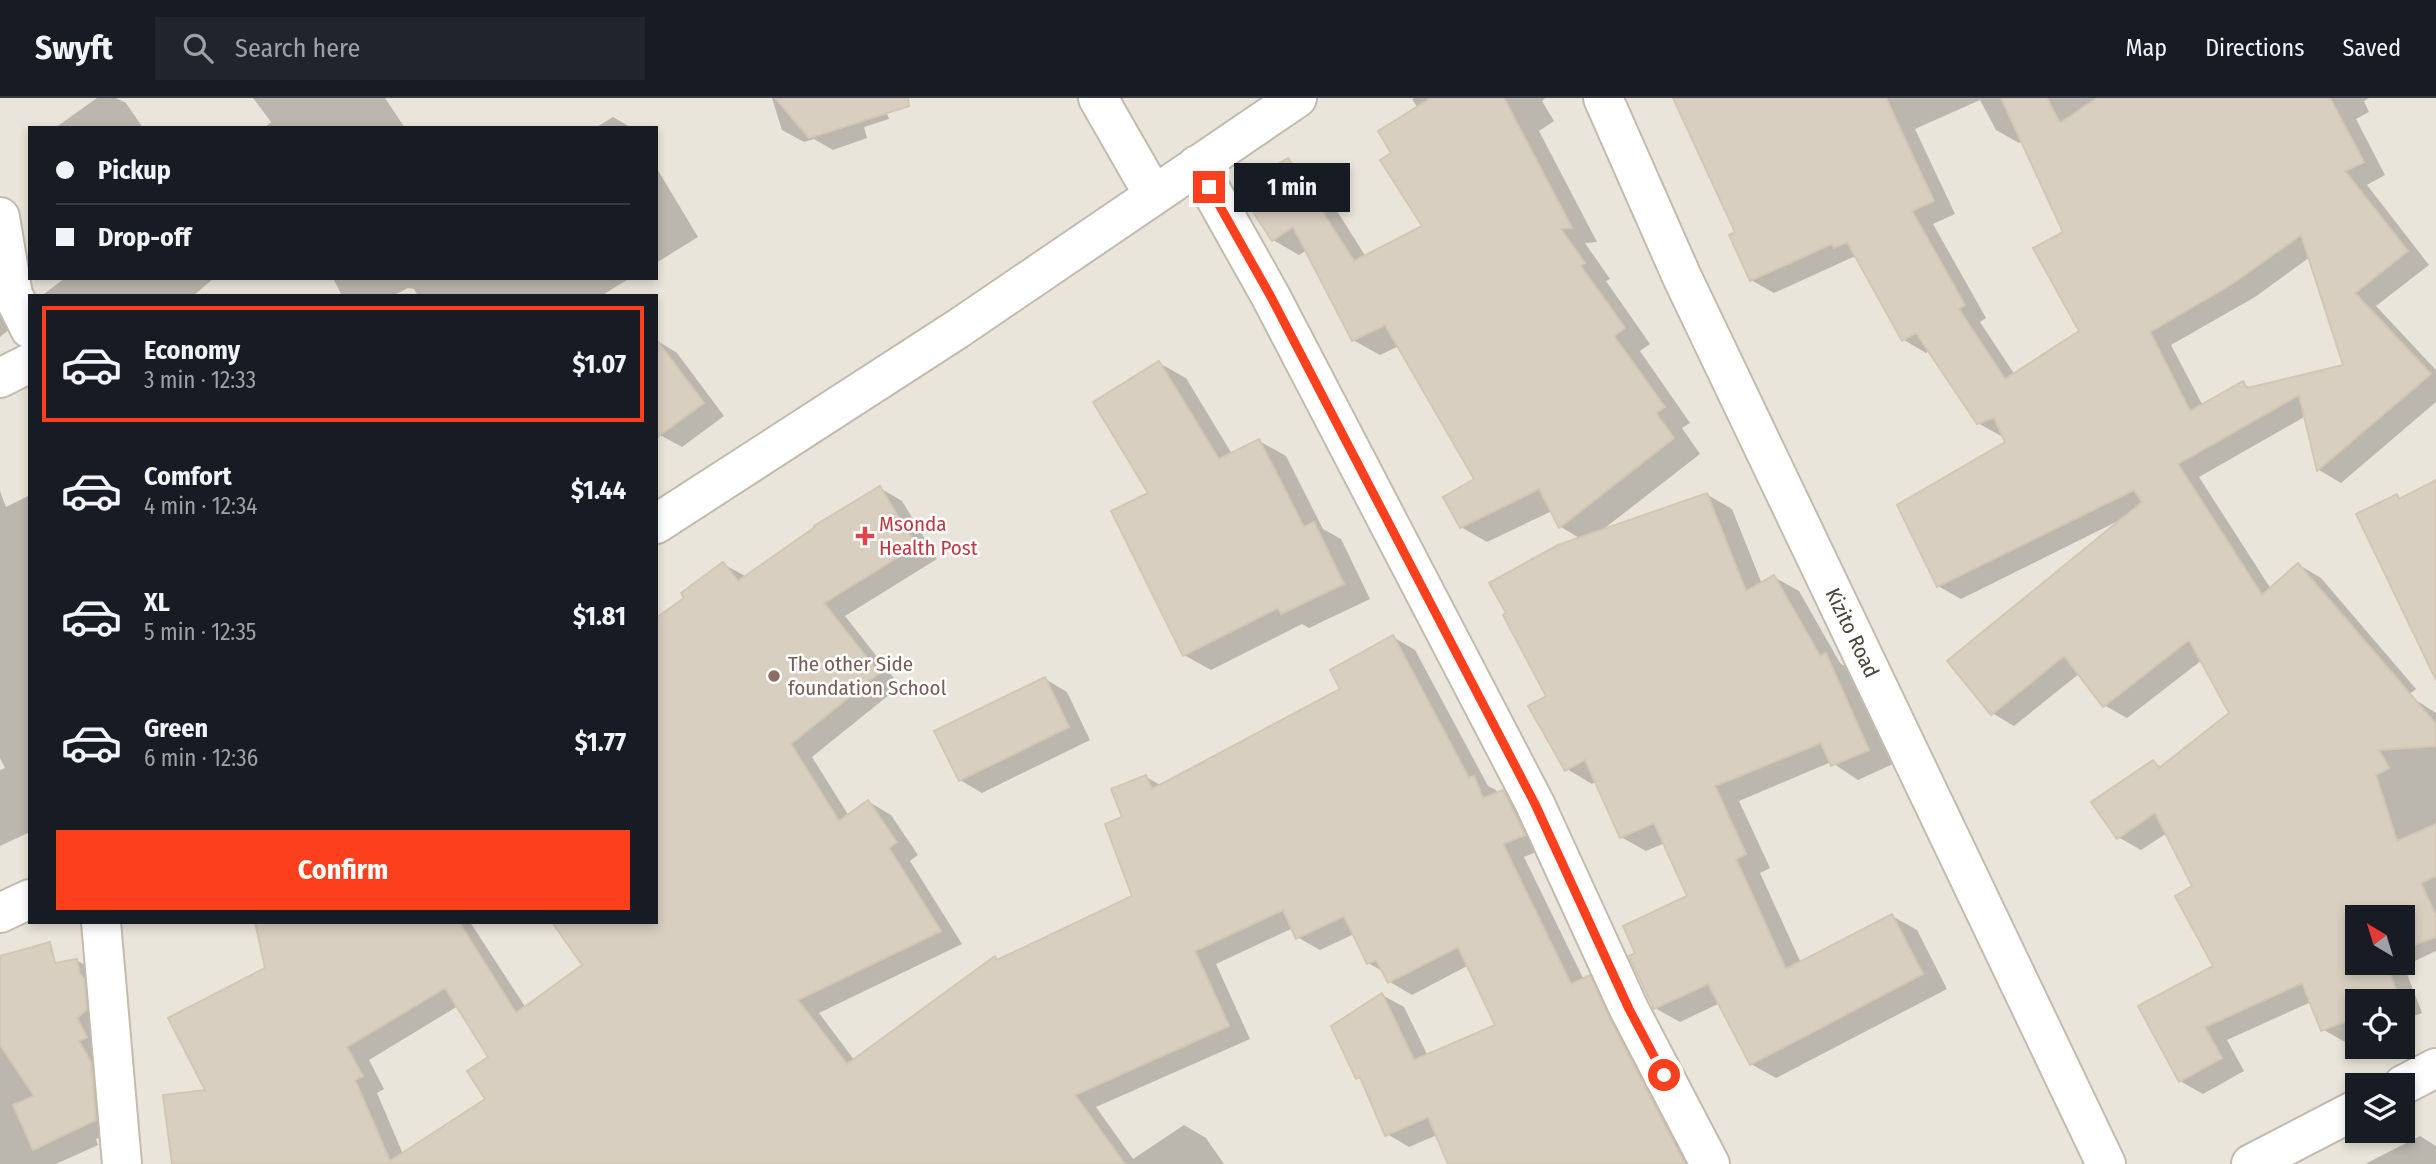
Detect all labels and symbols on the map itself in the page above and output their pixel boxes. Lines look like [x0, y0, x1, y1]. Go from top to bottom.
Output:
callout: 1 min [1234, 162, 1349, 212]
route end [1193, 171, 1225, 203]
place label: Msonda Health Post [879, 511, 978, 561]
marker: Msonda Health Post [857, 528, 873, 544]
street label: Kizito Road [1820, 584, 1885, 682]
place label: The other Side foundation School [788, 651, 947, 701]
marker: The other Side foundation School [766, 668, 782, 684]
north arrow [2345, 905, 2415, 975]
route start [1648, 1059, 1680, 1091]

